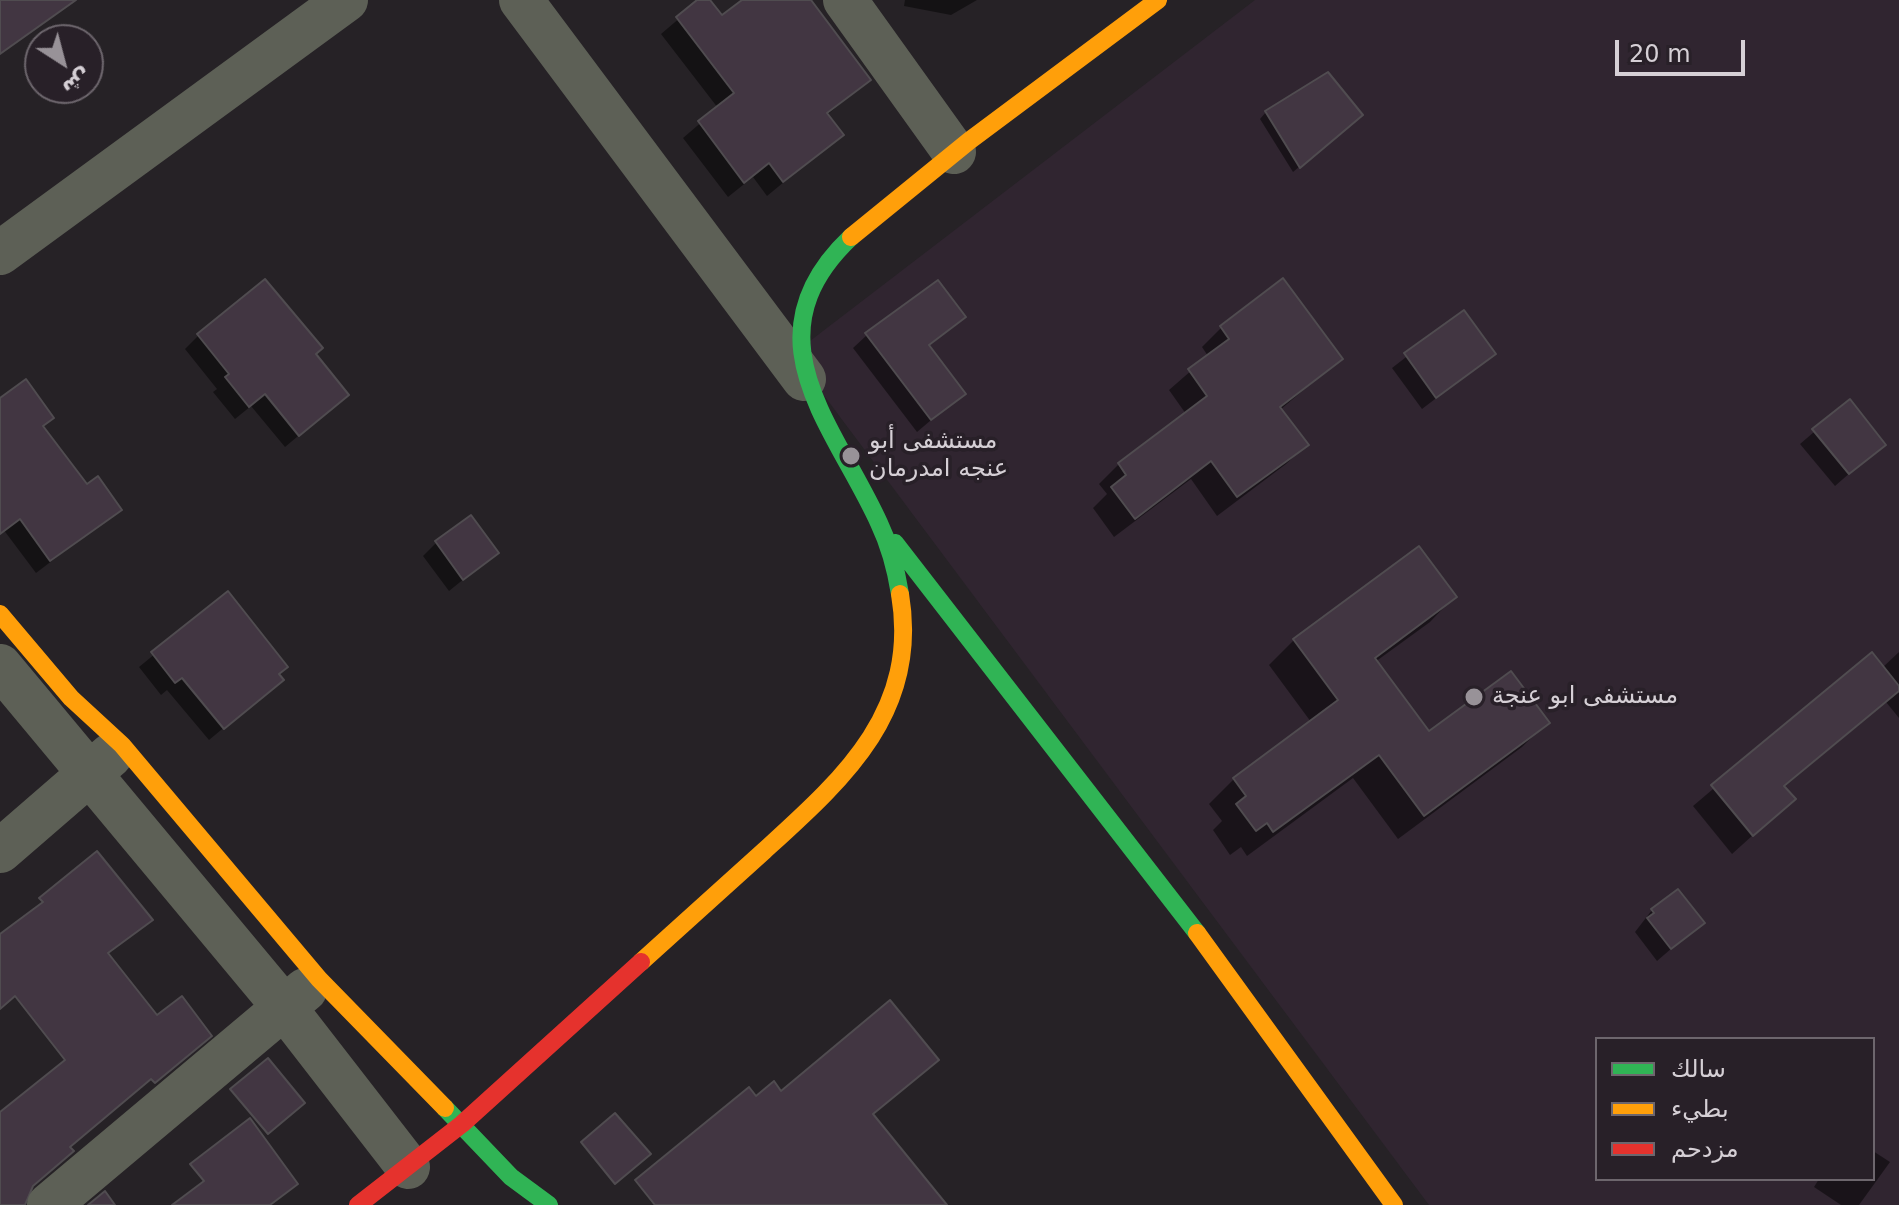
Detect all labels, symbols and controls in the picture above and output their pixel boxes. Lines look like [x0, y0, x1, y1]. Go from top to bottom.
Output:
north arrow [24, 24, 104, 104]
scale bar [1619, 24, 1749, 74]
text: 20 m [1629, 40, 1691, 68]
text: ش [58, 63, 97, 101]
place label: مستشفى أبو عنجه امدرمان [869, 428, 1008, 484]
marker: مستشفى أبو عنجه امدرمان [840, 445, 862, 467]
place label: مستشفى ابو عنجة [1492, 683, 1678, 711]
marker: مستشفى ابو عنجة [1463, 686, 1485, 708]
legend [1595, 1037, 1875, 1181]
text: سالك [1671, 1055, 1726, 1083]
text: بطيء [1671, 1095, 1729, 1123]
text: مزدحم [1671, 1135, 1739, 1163]

